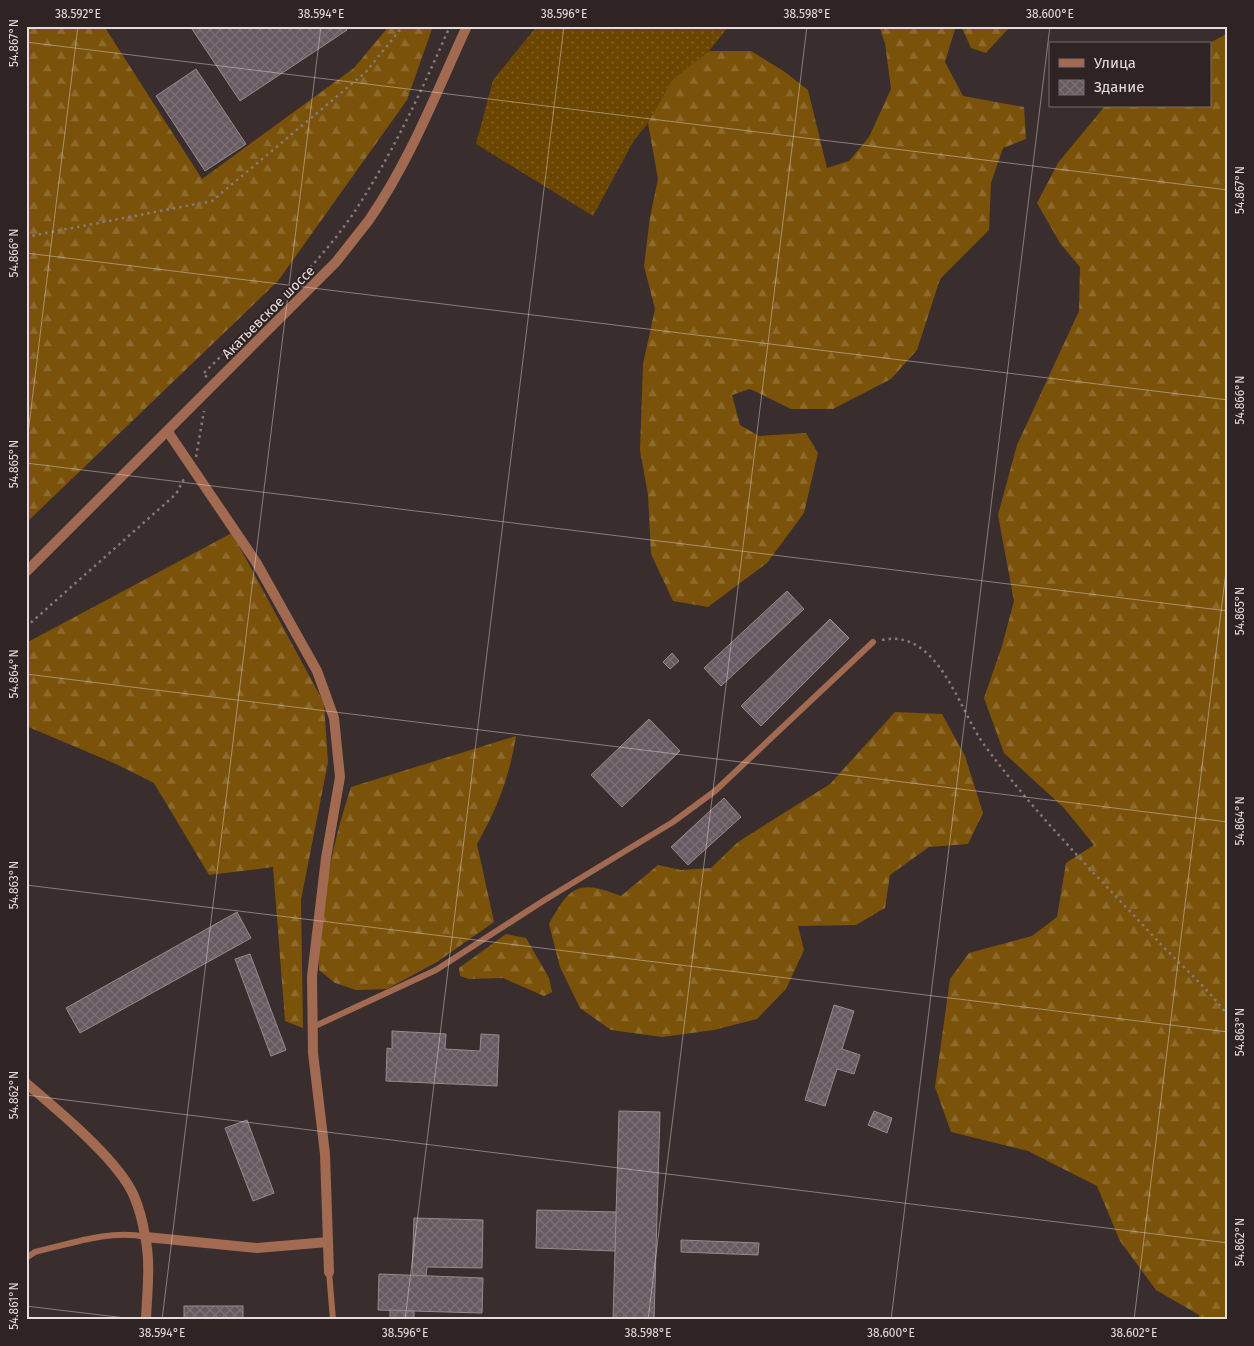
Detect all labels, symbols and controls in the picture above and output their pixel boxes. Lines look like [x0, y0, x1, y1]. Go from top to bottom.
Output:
text: 38.592°E [55, 7, 101, 21]
text: 38.594°E [298, 7, 344, 21]
text: 38.596°E [541, 7, 587, 21]
text: 38.598°E [783, 7, 831, 21]
text: 38.600°E [1026, 7, 1074, 21]
text: 54.867°N [7, 19, 21, 67]
legend [1049, 42, 1212, 108]
text: Улица [1094, 54, 1136, 72]
text: Здание [1094, 78, 1144, 96]
text: 54.867°N [1233, 166, 1247, 214]
text: 54.866°N [7, 228, 21, 278]
street label: Акатьевское шоссе [218, 262, 318, 362]
text: 54.866°N [1233, 375, 1247, 425]
text: 54.865°N [7, 440, 21, 488]
text: 54.865°N [1233, 587, 1247, 635]
text: 54.864°N [7, 649, 21, 699]
text: 54.864°N [1233, 796, 1247, 846]
text: 54.863°N [7, 861, 21, 909]
text: 54.863°N [1233, 1008, 1247, 1056]
text: 54.862°N [7, 1071, 21, 1119]
text: 54.862°N [1233, 1218, 1247, 1266]
text: 54.861°N [7, 1282, 21, 1330]
text: 38.594°E [139, 1326, 185, 1340]
text: 38.596°E [382, 1326, 428, 1340]
text: 38.598°E [624, 1326, 672, 1340]
text: 38.600°E [867, 1326, 915, 1340]
text: 38.602°E [1111, 1326, 1157, 1340]

